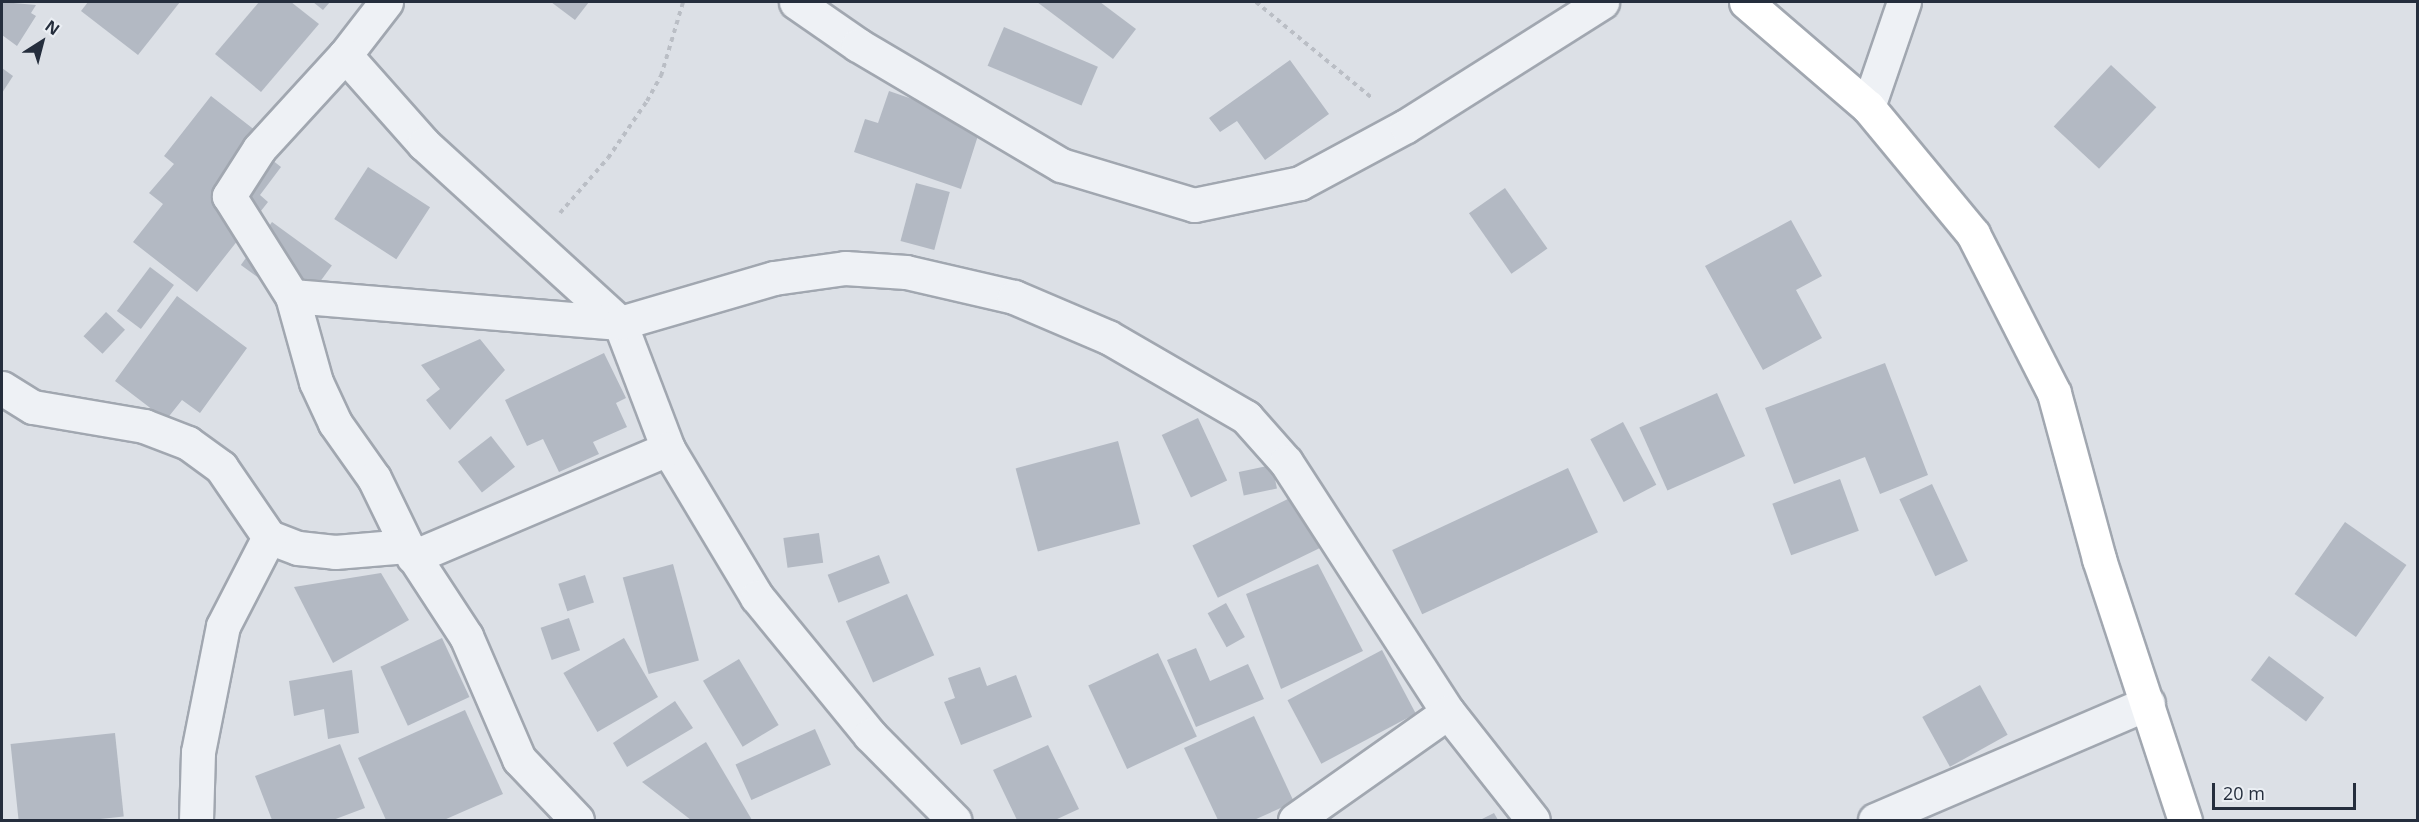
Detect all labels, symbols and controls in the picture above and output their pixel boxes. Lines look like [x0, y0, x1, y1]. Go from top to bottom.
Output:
north arrow [12, 12, 72, 72]
text: N [41, 15, 64, 40]
scale bar [2215, 771, 2359, 809]
text: 20 m [2223, 781, 2265, 805]

